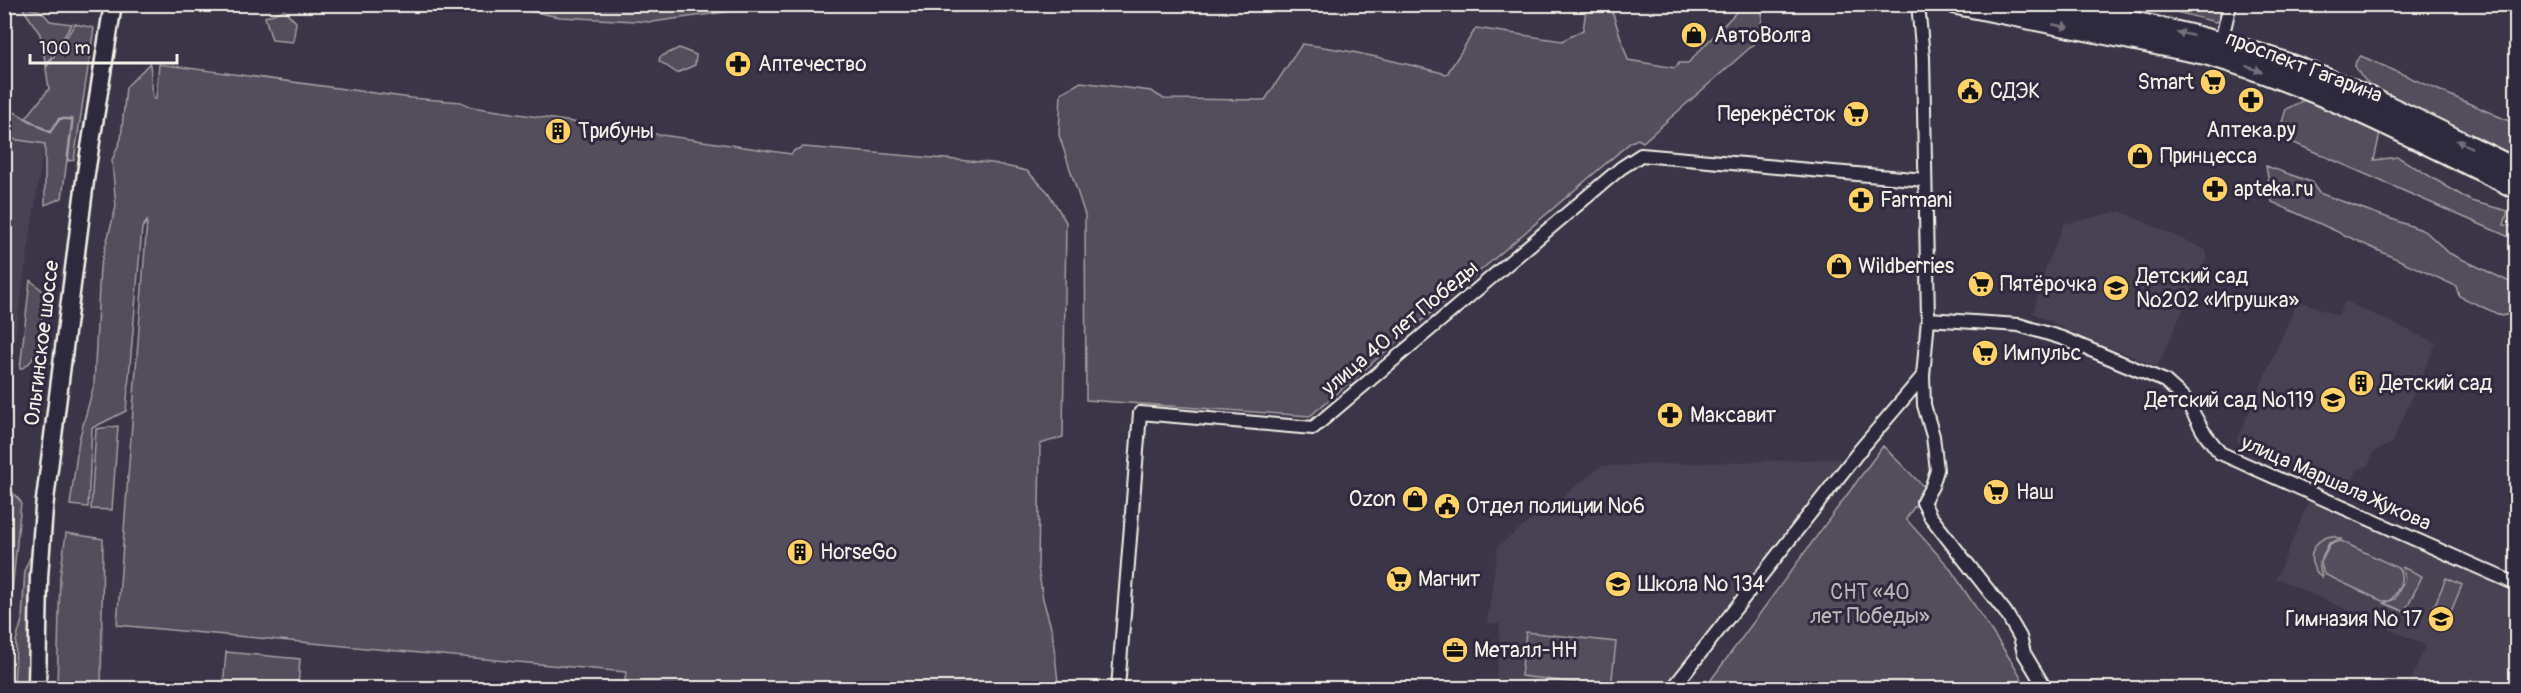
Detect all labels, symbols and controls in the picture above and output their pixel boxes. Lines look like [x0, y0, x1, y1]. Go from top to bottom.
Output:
shop icon: АвтоВолга [1679, 20, 1709, 50]
place label: АвтоВолга [1714, 22, 1811, 49]
one-way arrow [2052, 22, 2071, 31]
street label: проспект Гагарина [2222, 25, 2386, 109]
scale bar [30, 27, 177, 65]
one-way arrow [2176, 28, 2195, 38]
text: 100 m [39, 37, 91, 60]
pharmacy icon: Аптечество [723, 49, 753, 79]
place label: Аптечество [758, 51, 867, 78]
one-way arrow [2245, 65, 2263, 75]
supermarket icon: Smart [2198, 67, 2228, 97]
place label: Smart [2137, 69, 2195, 96]
public building icon: СДЭК [1955, 76, 1985, 106]
place label: СДЭК [1990, 78, 2040, 105]
pharmacy icon: Аптека.ру [2236, 85, 2266, 115]
supermarket icon: Перекрёсток [1841, 99, 1871, 129]
place label: Перекрёсток [1718, 101, 1836, 128]
building icon: Трибуны [543, 116, 573, 146]
place label: Аптека.ру [2206, 117, 2296, 144]
place label: Трибуны [578, 118, 654, 145]
one-way arrow [2455, 139, 2472, 148]
shop icon: Принцесса [2125, 141, 2155, 171]
place label: Принцесса [2160, 143, 2257, 170]
pharmacy icon: apteka.ru [2200, 174, 2230, 204]
place label: apteka.ru [2234, 176, 2314, 203]
pharmacy icon: Farmani [1846, 185, 1876, 215]
place label: Farmani [1880, 187, 1952, 214]
shop icon: Wildberries [1824, 251, 1854, 281]
place label: Wildberries [1858, 253, 1955, 280]
street label: улица 40 лет Победы [1315, 254, 1484, 402]
street label: Ольгинское шоссе [18, 258, 66, 427]
place label: Детский сад №202 «Игрушка» [2135, 263, 2299, 314]
supermarket icon: Пятёрочка [1966, 269, 1996, 299]
place label: Пятёрочка [2000, 271, 2097, 298]
school or university icon: Детский сад №202 «Игрушка» [2101, 273, 2131, 303]
supermarket icon: Импульс [1970, 338, 2000, 368]
place label: Импульс [2004, 340, 2081, 367]
building icon: Детский сад [2346, 368, 2376, 398]
place label: Детский сад [2379, 370, 2492, 397]
school or university icon: Детский сад №119 [2318, 385, 2348, 415]
place label: Детский сад №119 [2144, 387, 2314, 414]
pharmacy icon: Максавит [1655, 400, 1685, 430]
place label: Максавит [1690, 402, 1777, 429]
street label: улица Маршала Жукова [2236, 428, 2435, 537]
supermarket icon: Наш [1981, 477, 2011, 507]
place label: Наш [2016, 479, 2054, 506]
shop icon: Ozon [1400, 484, 1430, 514]
place label: Ozon [1349, 486, 1396, 513]
public building icon: Отдел полиции №6 [1432, 491, 1462, 521]
place label: Отдел полиции №6 [1466, 493, 1645, 520]
building icon: HorseGo [785, 537, 815, 567]
place label: HorseGo [820, 539, 897, 566]
supermarket icon: Магнит [1384, 564, 1414, 594]
place label: Магнит [1418, 566, 1481, 593]
school or university icon: Школа № 134 [1603, 569, 1633, 599]
place label: Школа № 134 [1638, 571, 1765, 598]
park label: СНТ «40 лет Победы» [1810, 579, 1930, 630]
school or university icon: Гимназия № 17 [2426, 604, 2456, 634]
place label: Гимназия № 17 [2285, 606, 2422, 633]
office icon: Металл-НН [1440, 635, 1470, 665]
place label: Металл-НН [1474, 637, 1577, 664]

